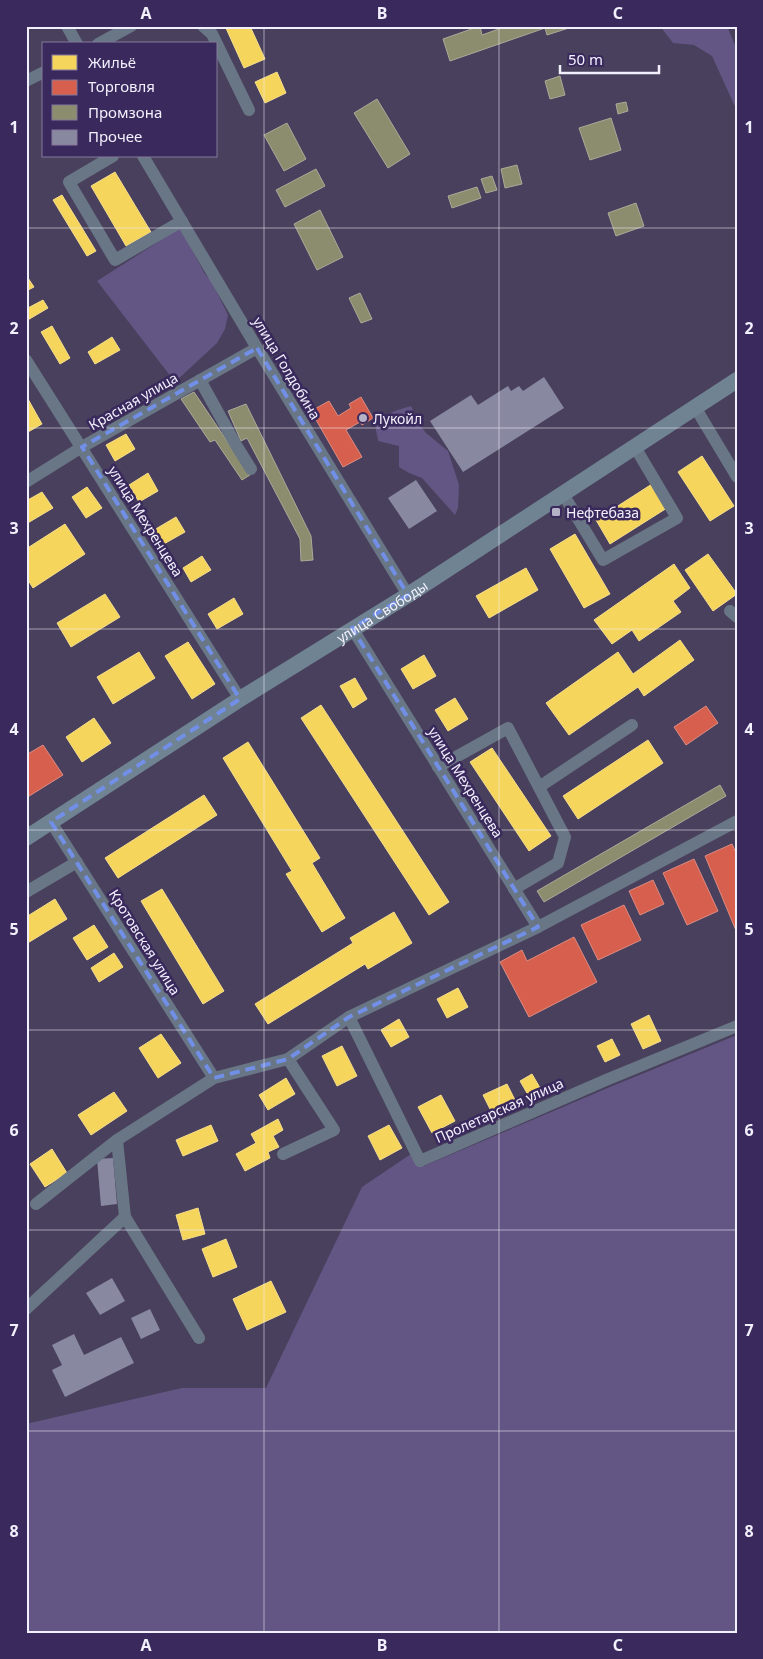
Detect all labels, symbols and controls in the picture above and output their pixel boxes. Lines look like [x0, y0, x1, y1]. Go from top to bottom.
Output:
text: A [140, 2, 152, 24]
text: B [377, 2, 387, 24]
text: C [613, 2, 623, 24]
legend [42, 42, 218, 158]
scale bar [560, 42, 659, 74]
text: 50 m [568, 49, 603, 69]
text: Жильё [88, 52, 136, 72]
text: Торговля [88, 76, 155, 96]
text: Промзона [88, 102, 162, 122]
text: 1 [9, 116, 19, 138]
text: 1 [744, 116, 754, 138]
text: Прочее [88, 126, 142, 146]
street label: улица Голдобина [249, 313, 325, 423]
text: 2 [9, 317, 19, 339]
text: 2 [744, 317, 754, 339]
street label: Красная улица [85, 368, 181, 434]
place label: Лукойл [373, 409, 422, 428]
marker: Лукойл [357, 412, 369, 424]
street label: улица Мехренцева [104, 462, 188, 580]
place label: Нефтебаза [566, 503, 639, 522]
marker: Нефтебаза [550, 506, 562, 518]
text: 3 [9, 517, 19, 539]
text: 3 [744, 517, 754, 539]
street label: улица Свободы [333, 575, 431, 647]
text: 4 [9, 718, 19, 740]
text: 4 [744, 718, 754, 740]
street label: улица Мехренцева [424, 723, 508, 841]
street label: Кротовская улица [105, 886, 185, 998]
text: 5 [9, 918, 19, 940]
text: 5 [744, 918, 754, 940]
street label: Пролетарская улица [432, 1073, 566, 1147]
text: 6 [9, 1119, 19, 1141]
text: 6 [744, 1119, 754, 1141]
text: 7 [9, 1319, 19, 1341]
text: 7 [744, 1319, 754, 1341]
text: 8 [9, 1520, 19, 1542]
text: 8 [744, 1520, 754, 1542]
text: A [140, 1634, 152, 1656]
text: B [377, 1634, 387, 1656]
text: C [613, 1634, 623, 1656]

